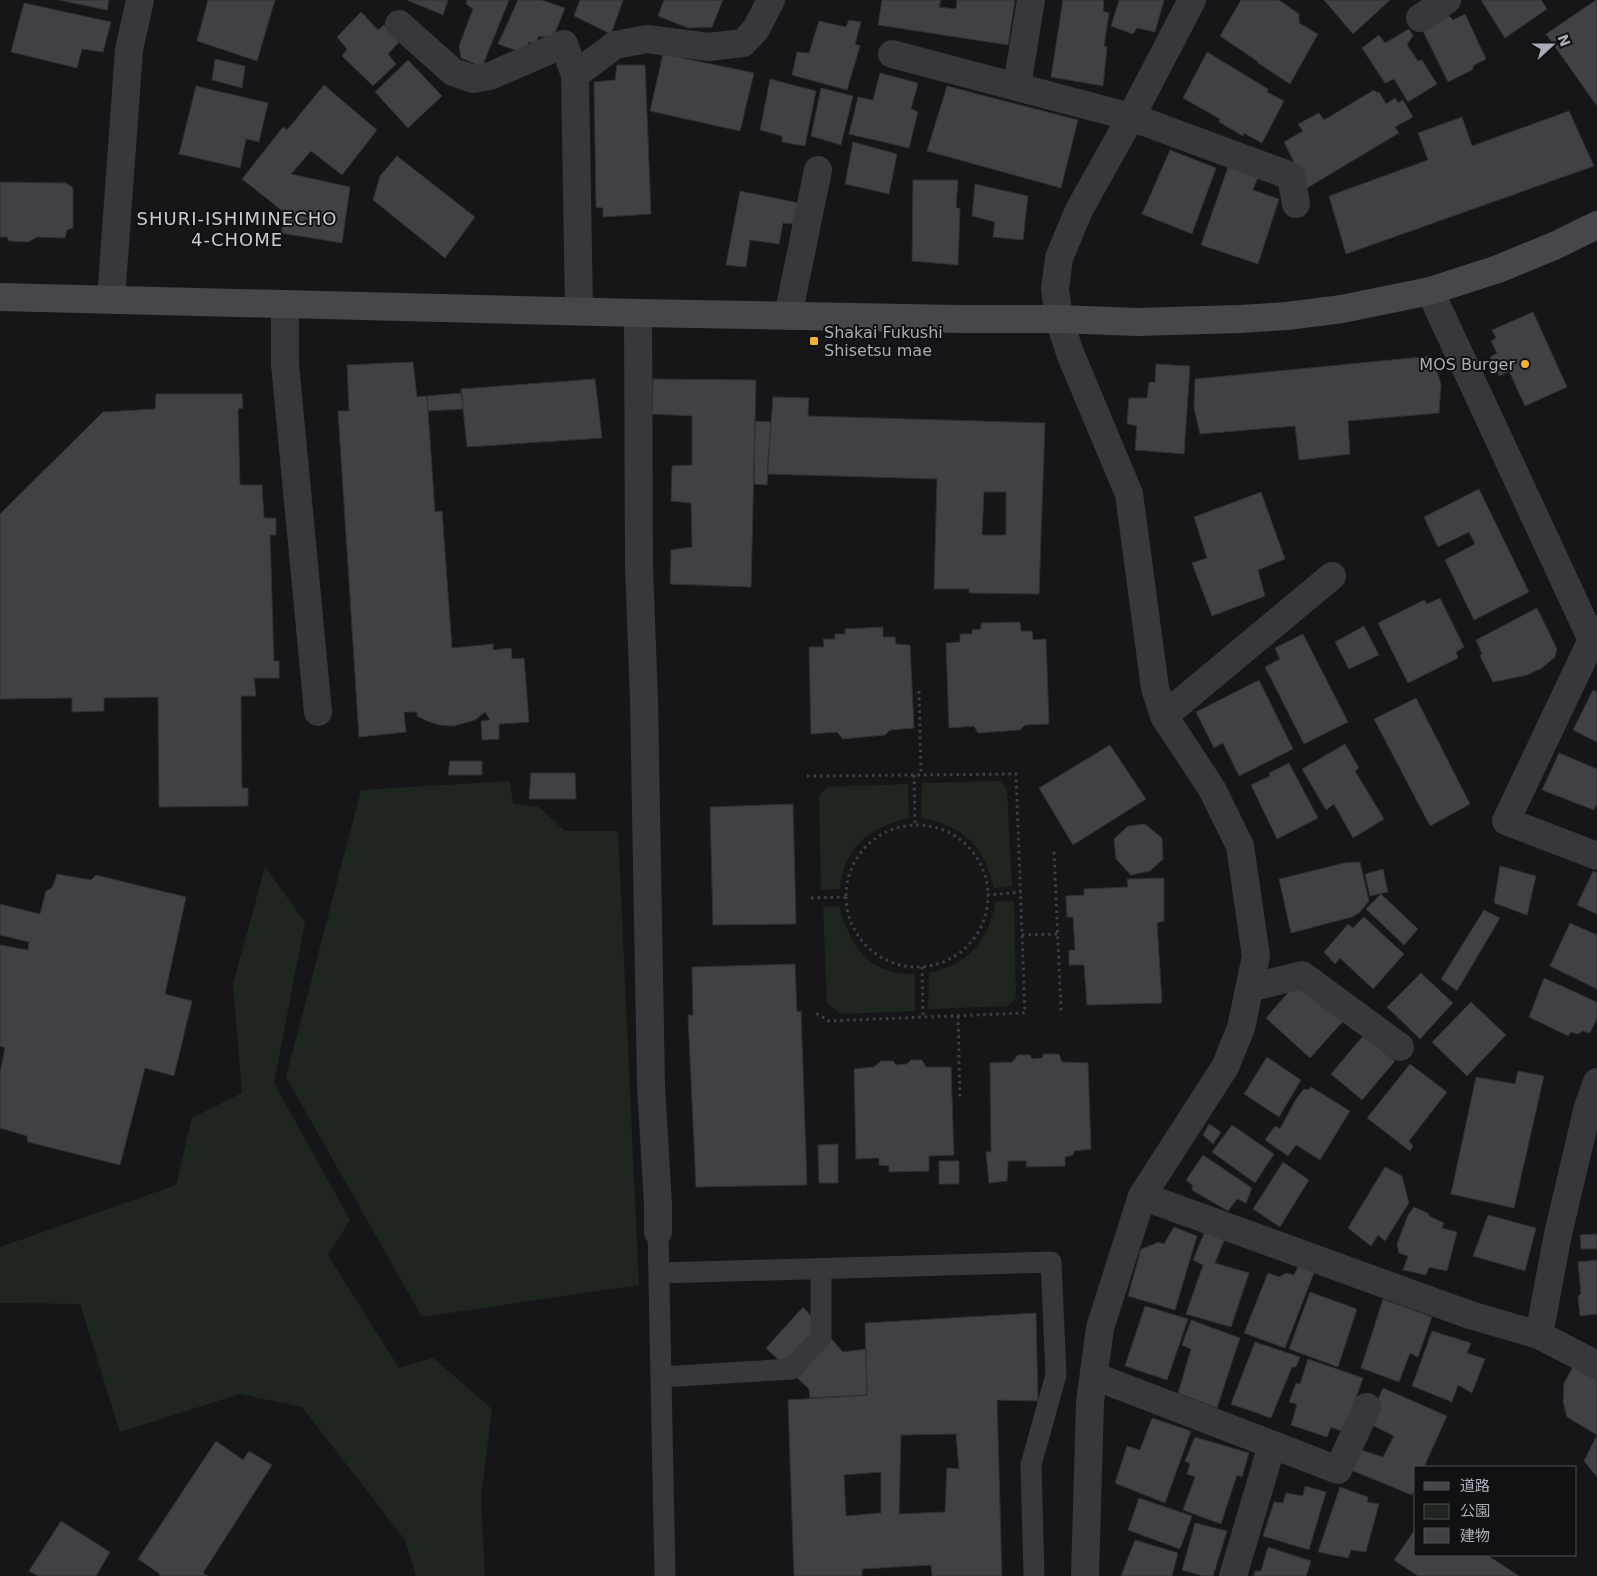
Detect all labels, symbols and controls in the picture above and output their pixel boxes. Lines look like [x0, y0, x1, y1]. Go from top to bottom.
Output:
north arrow [1527, 20, 1577, 70]
text: N [1555, 32, 1574, 49]
district label: SHURI-ISHIMINECHO 4-CHOME [137, 208, 337, 250]
place label: Shakai Fukushi Shisetsu mae [824, 323, 943, 360]
marker: Shakai Fukushi Shisetsu mae [808, 335, 820, 347]
place label: MOS Burger [1419, 355, 1515, 374]
marker: MOS Burger [1519, 358, 1531, 370]
legend [1414, 1466, 1577, 1556]
text: 道路 [1460, 1477, 1490, 1495]
text: 公園 [1460, 1502, 1490, 1520]
text: 建物 [1460, 1527, 1490, 1545]

